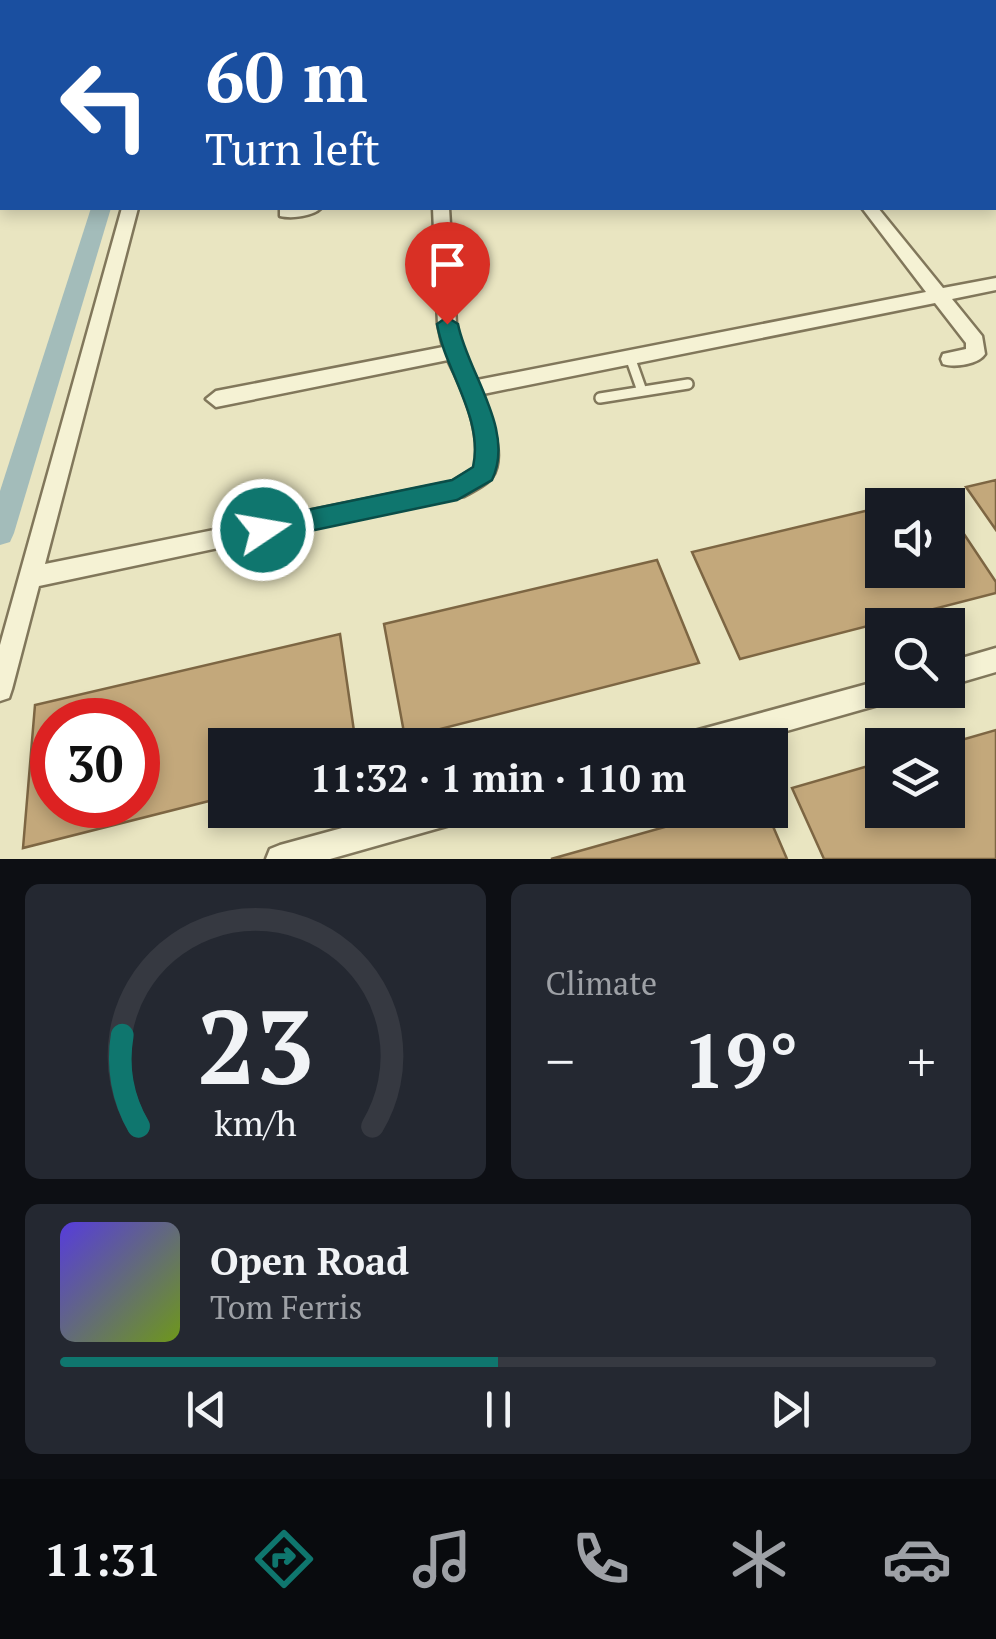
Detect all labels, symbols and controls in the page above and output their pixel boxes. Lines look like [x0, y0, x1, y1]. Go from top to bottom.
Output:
text: 60 m [205, 29, 368, 122]
icon: left [40, 40, 170, 170]
text: Turn left [205, 118, 380, 178]
pin [405, 222, 490, 325]
icon: arrive [420, 237, 475, 292]
position arrow [211, 478, 315, 582]
map controls [865, 488, 965, 828]
button: sound [865, 488, 965, 588]
button: search [865, 608, 965, 708]
speed limit sign: 30 [30, 698, 160, 828]
button: layers [865, 728, 965, 828]
text: 11:32 · 1 min · 110 m [310, 753, 686, 803]
text: Climate [546, 962, 657, 1004]
text: 23 [196, 976, 314, 1114]
text: 19° [683, 1010, 799, 1109]
text: − [546, 1024, 575, 1097]
text: + [907, 1024, 936, 1097]
text: km/h [214, 1099, 297, 1146]
text: Open Road [210, 1236, 409, 1286]
text: Tom Ferris [210, 1286, 362, 1328]
icon: previous [179, 1382, 234, 1437]
icon: pause [471, 1382, 526, 1437]
icon: next [763, 1382, 818, 1437]
icon: directions [249, 1524, 319, 1594]
icon: music [407, 1524, 477, 1594]
icon: phone [566, 1524, 636, 1594]
icon: climate [724, 1524, 794, 1594]
icon: car [882, 1524, 952, 1594]
text: 11:31 [44, 1529, 161, 1589]

